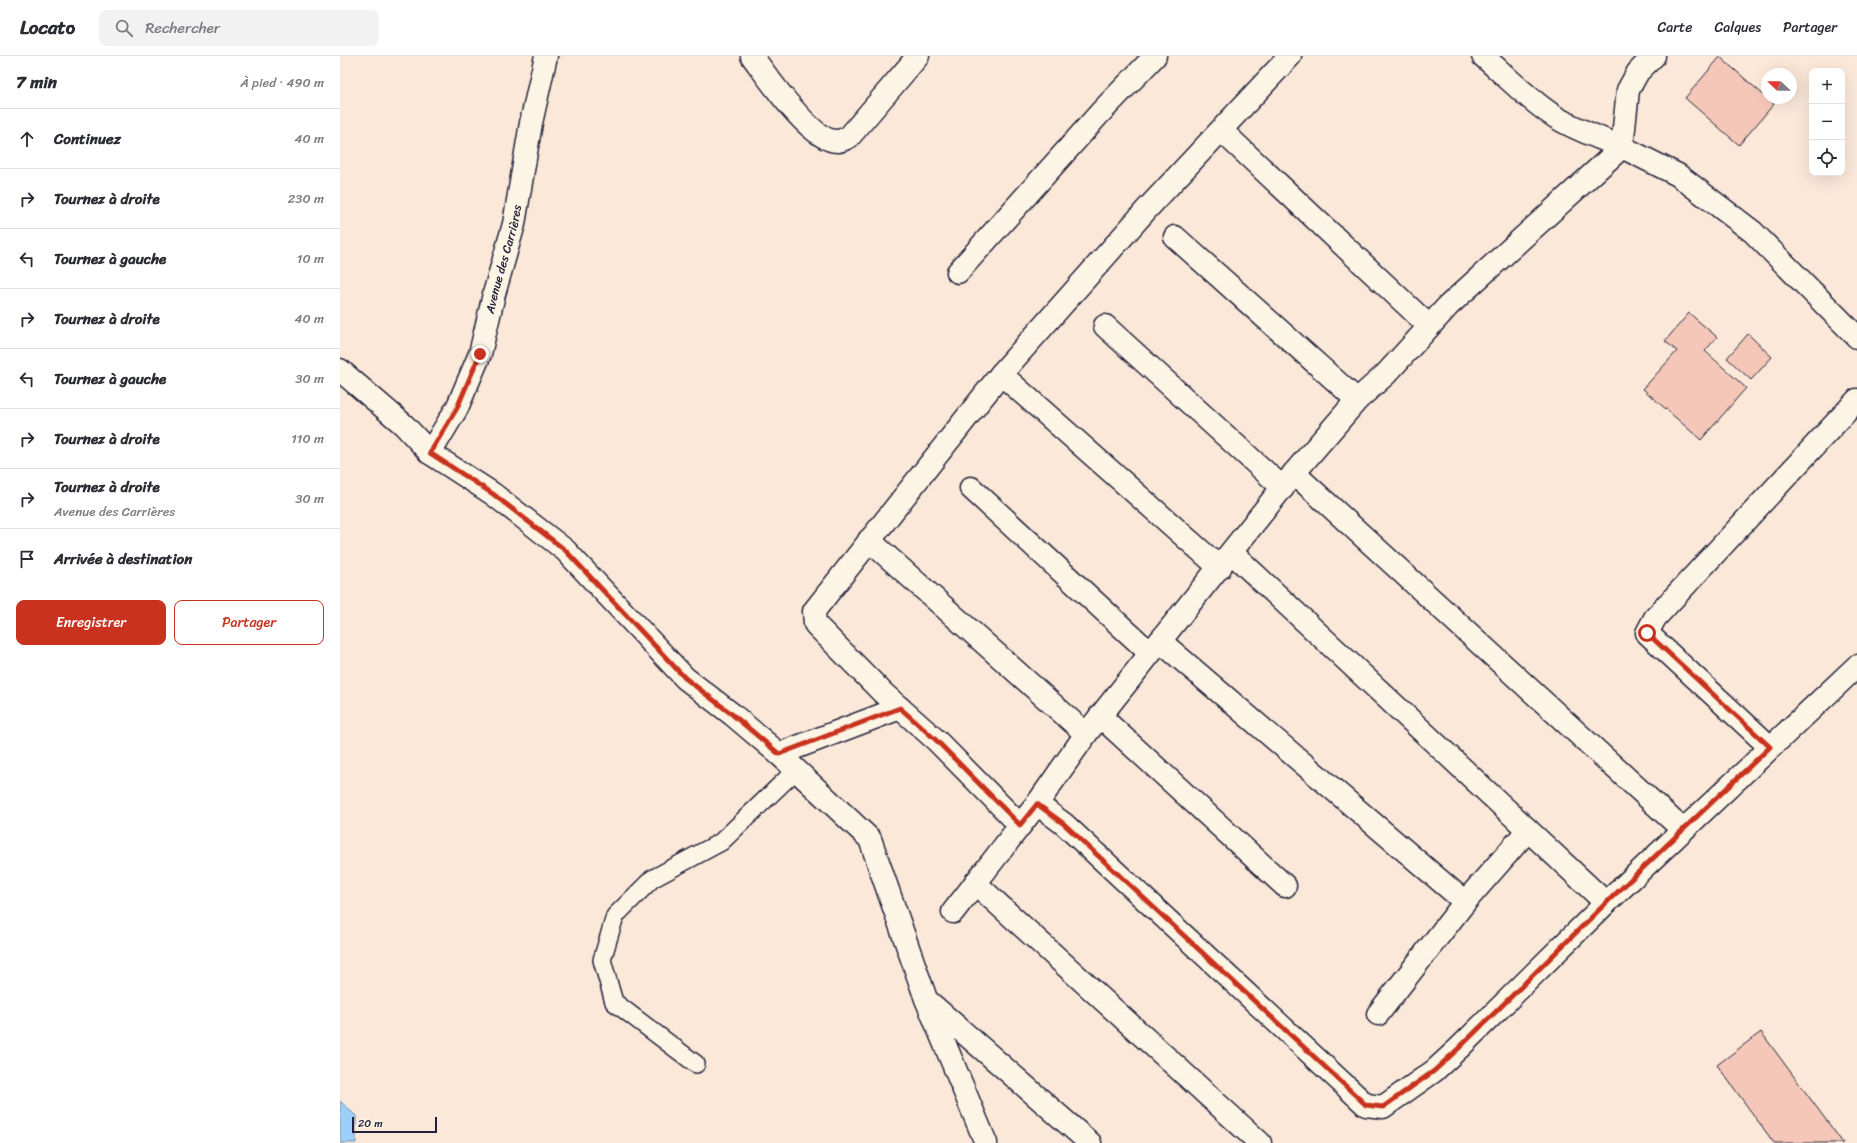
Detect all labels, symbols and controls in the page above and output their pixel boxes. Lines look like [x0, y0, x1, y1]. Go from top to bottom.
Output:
search box [99, 10, 379, 46]
text: Locato [20, 11, 75, 44]
text: Rechercher [145, 15, 220, 41]
text: Carte [1658, 15, 1692, 40]
text: Calques [1714, 15, 1761, 40]
text: Partager [1783, 15, 1837, 40]
icon: search [113, 17, 135, 39]
text: 7 min [16, 67, 57, 97]
north arrow [1761, 68, 1797, 104]
map controls [1809, 68, 1845, 176]
button: + [1809, 68, 1845, 104]
text: À pied · 490 m [240, 71, 324, 94]
button: − [1809, 104, 1845, 140]
text: Continuez [54, 126, 121, 152]
text: 40 m [294, 127, 324, 150]
icon: ahead [16, 128, 38, 150]
button: locate [1809, 140, 1845, 176]
text: Tournez à droite [54, 186, 160, 212]
text: 230 m [288, 187, 324, 210]
icon: right [16, 188, 38, 210]
street label: Avenue des Carrières [479, 203, 528, 317]
text: Tournez à gauche [54, 246, 166, 272]
text: 10 m [297, 247, 324, 270]
icon: left [16, 248, 38, 270]
text: Tournez à droite [54, 306, 160, 332]
text: 40 m [294, 307, 324, 330]
icon: right [16, 308, 38, 330]
route end [471, 345, 489, 363]
text: Tournez à gauche [54, 366, 166, 392]
text: 30 m [295, 367, 324, 390]
icon: left [16, 368, 38, 390]
text: Tournez à droite [54, 426, 160, 452]
text: 110 m [291, 427, 324, 450]
icon: right [16, 428, 38, 450]
text: Tournez à droite [54, 474, 160, 500]
text: 30 m [295, 487, 324, 510]
icon: right [16, 488, 38, 510]
text: Avenue des Carrières [54, 500, 175, 523]
text: Arrivée à destination [54, 546, 192, 572]
icon: arrive [16, 548, 38, 570]
button: Enregistrer [16, 600, 166, 645]
button: Partager [174, 600, 324, 645]
route start [1638, 624, 1656, 642]
text: 20 m [358, 1114, 383, 1133]
scale bar [352, 1115, 437, 1134]

